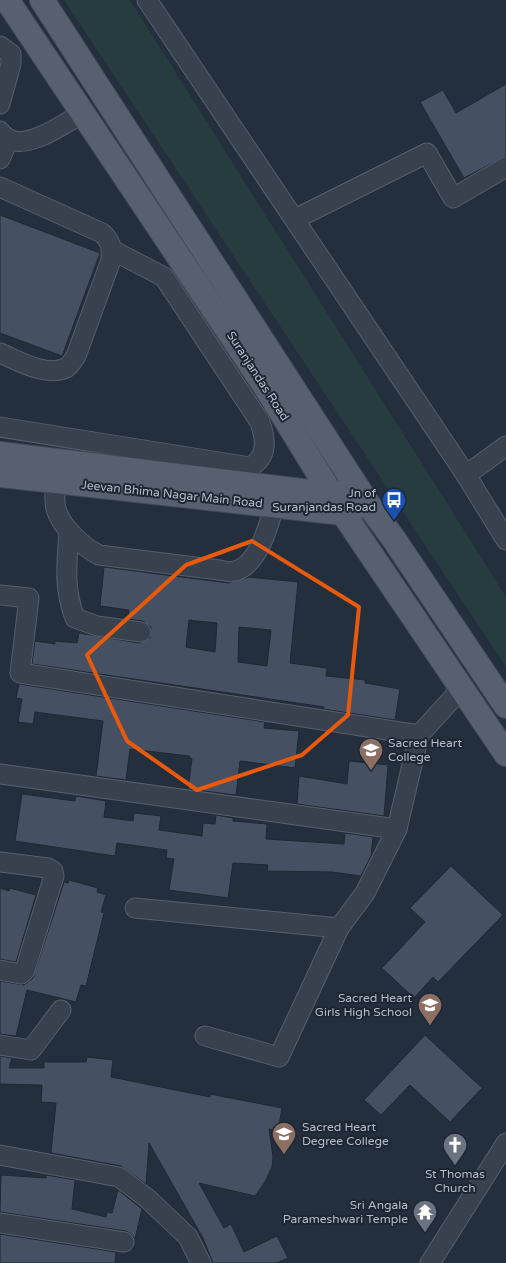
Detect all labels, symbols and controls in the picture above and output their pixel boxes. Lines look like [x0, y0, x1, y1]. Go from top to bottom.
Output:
street label: Suranjandas Road [224, 329, 292, 423]
street label: Jeevan Bhima Nagar Main Road [81, 478, 263, 510]
place label: Jn of Suranjandas Road [272, 486, 376, 514]
bus stop icon: Jn of Suranjandas Road [381, 487, 407, 521]
place label: Sacred Heart College [388, 736, 462, 764]
school or university icon: Sacred Heart College [358, 737, 384, 771]
place label: Sacred Heart Girls High School [315, 991, 412, 1019]
school or university icon: Sacred Heart Girls High School [417, 992, 443, 1026]
place label: Sacred Heart Degree College [302, 1120, 389, 1148]
school or university icon: Sacred Heart Degree College [271, 1121, 297, 1155]
church icon: St Thomas Church [442, 1132, 468, 1166]
place label: St Thomas Church [425, 1167, 485, 1195]
place label: Sri Angala Parameshwari Temple [283, 1198, 408, 1226]
temple icon: Sri Angala Parameshwari Temple [412, 1199, 438, 1233]

